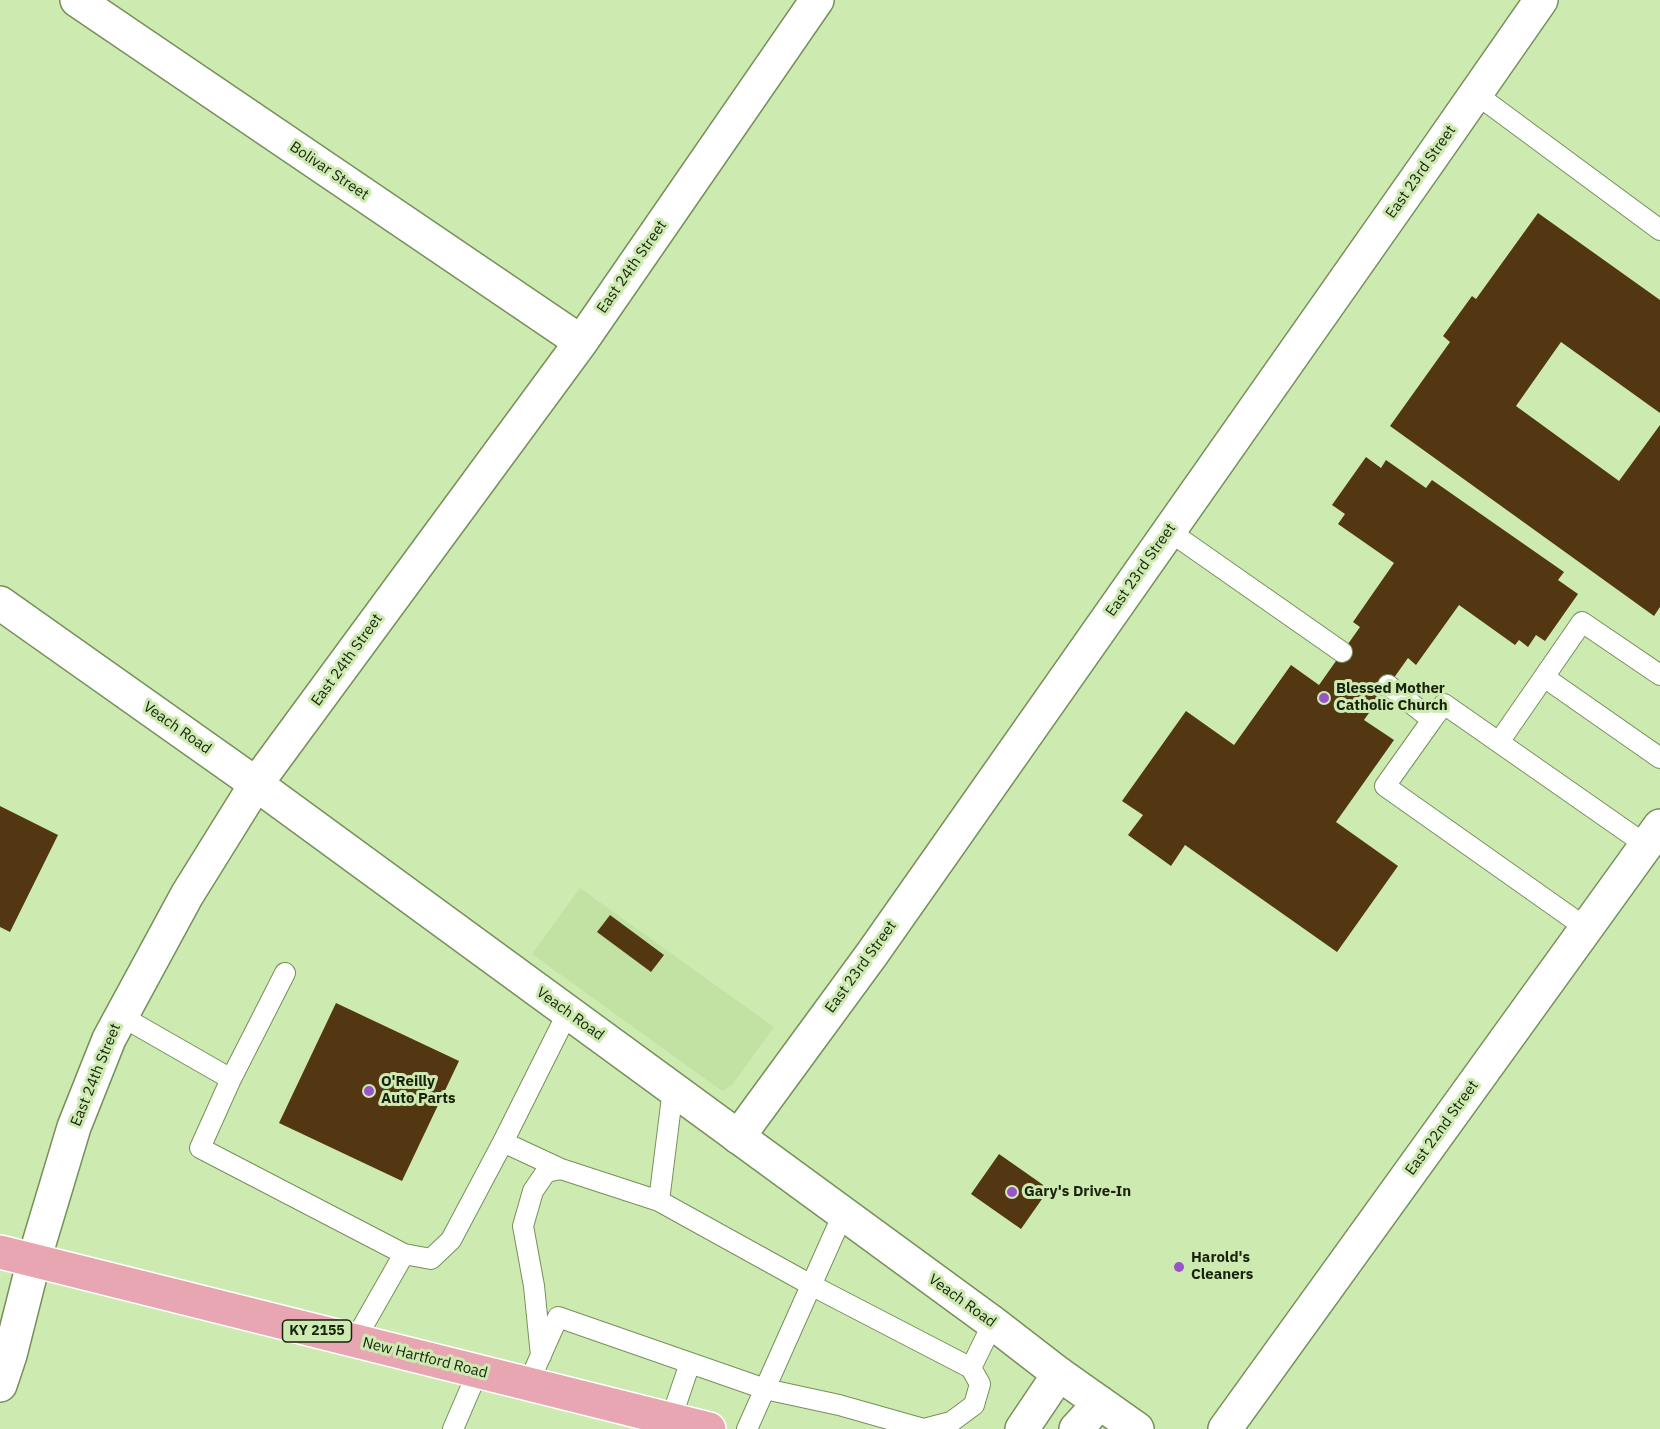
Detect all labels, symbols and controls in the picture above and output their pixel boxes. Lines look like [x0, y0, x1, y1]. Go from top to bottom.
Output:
street label: East 23rd Street [1382, 122, 1460, 222]
street label: Bolivar Street [286, 138, 372, 204]
street label: East 24th Street [593, 217, 671, 317]
street label: East 23rd Street [1102, 520, 1180, 620]
street label: East 24th Street [308, 611, 386, 709]
place label: Blessed Mother Catholic Church [1336, 680, 1448, 715]
marker: Blessed Mother Catholic Church [1317, 691, 1331, 705]
street label: Veach Road [139, 698, 215, 758]
street label: East 23rd Street [822, 917, 900, 1017]
street label: Veach Road [533, 983, 607, 1045]
street label: East 24th Street [67, 1021, 125, 1129]
place label: O'Reilly Auto Parts [381, 1073, 455, 1108]
street label: East 22nd Street [1402, 1077, 1482, 1179]
marker: O'Reilly Auto Parts [362, 1084, 376, 1098]
place label: Gary's Drive-In [1024, 1183, 1131, 1201]
marker: Gary's Drive-In [1005, 1185, 1019, 1199]
place label: Harold's Cleaners [1191, 1249, 1253, 1284]
marker: Harold's Cleaners [1172, 1260, 1186, 1274]
street label: Veach Road [925, 1270, 999, 1332]
road number: KY 2155 [282, 1320, 352, 1342]
street label: New Hartford Road [361, 1334, 489, 1382]

